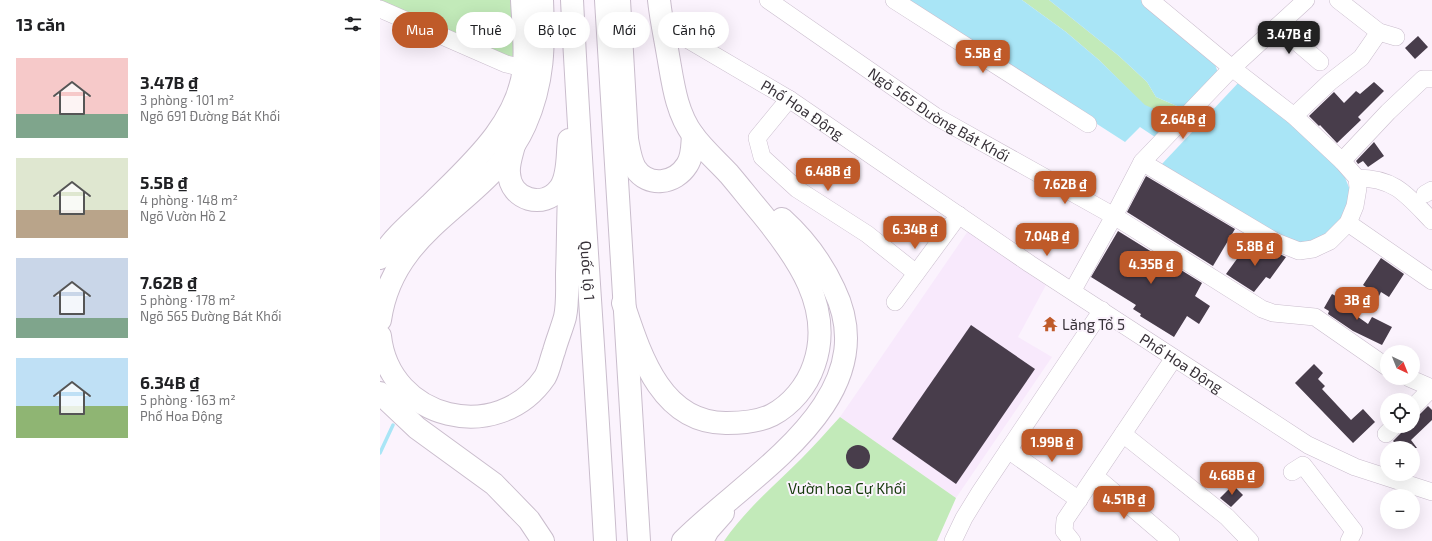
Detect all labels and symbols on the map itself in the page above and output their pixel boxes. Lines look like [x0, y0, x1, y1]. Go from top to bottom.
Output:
pin: 3.47B ₫ [1252, 21, 1326, 55]
pin: 5.5B ₫ [950, 40, 1016, 74]
street label: Ngõ 565 Đường Bát Khối [865, 63, 1013, 165]
street label: Phố Hoa Động [758, 76, 848, 143]
pin: 2.64B ₫ [1146, 106, 1220, 140]
pin: 6.48B ₫ [791, 158, 865, 192]
pin: 7.62B ₫ [1028, 171, 1102, 205]
pin: 6.34B ₫ [878, 216, 952, 250]
pin: 7.04B ₫ [1010, 223, 1084, 257]
pin: 5.8B ₫ [1222, 233, 1288, 267]
street label: Quốc lộ 1 [576, 240, 599, 301]
pin: 4.35B ₫ [1114, 251, 1188, 285]
pin: 3B ₫ [1333, 287, 1381, 321]
temple icon: Lăng Tổ 5 [1041, 315, 1059, 333]
place label: Lăng Tổ 5 [1062, 315, 1125, 333]
street label: Phố Hoa Động [1137, 329, 1227, 397]
north arrow [1380, 345, 1420, 385]
pin: 1.99B ₫ [1015, 429, 1089, 463]
pin: 4.68B ₫ [1195, 462, 1269, 496]
park label: Vườn hoa Cự Khối [788, 479, 906, 497]
pin: 4.51B ₫ [1087, 486, 1161, 520]

